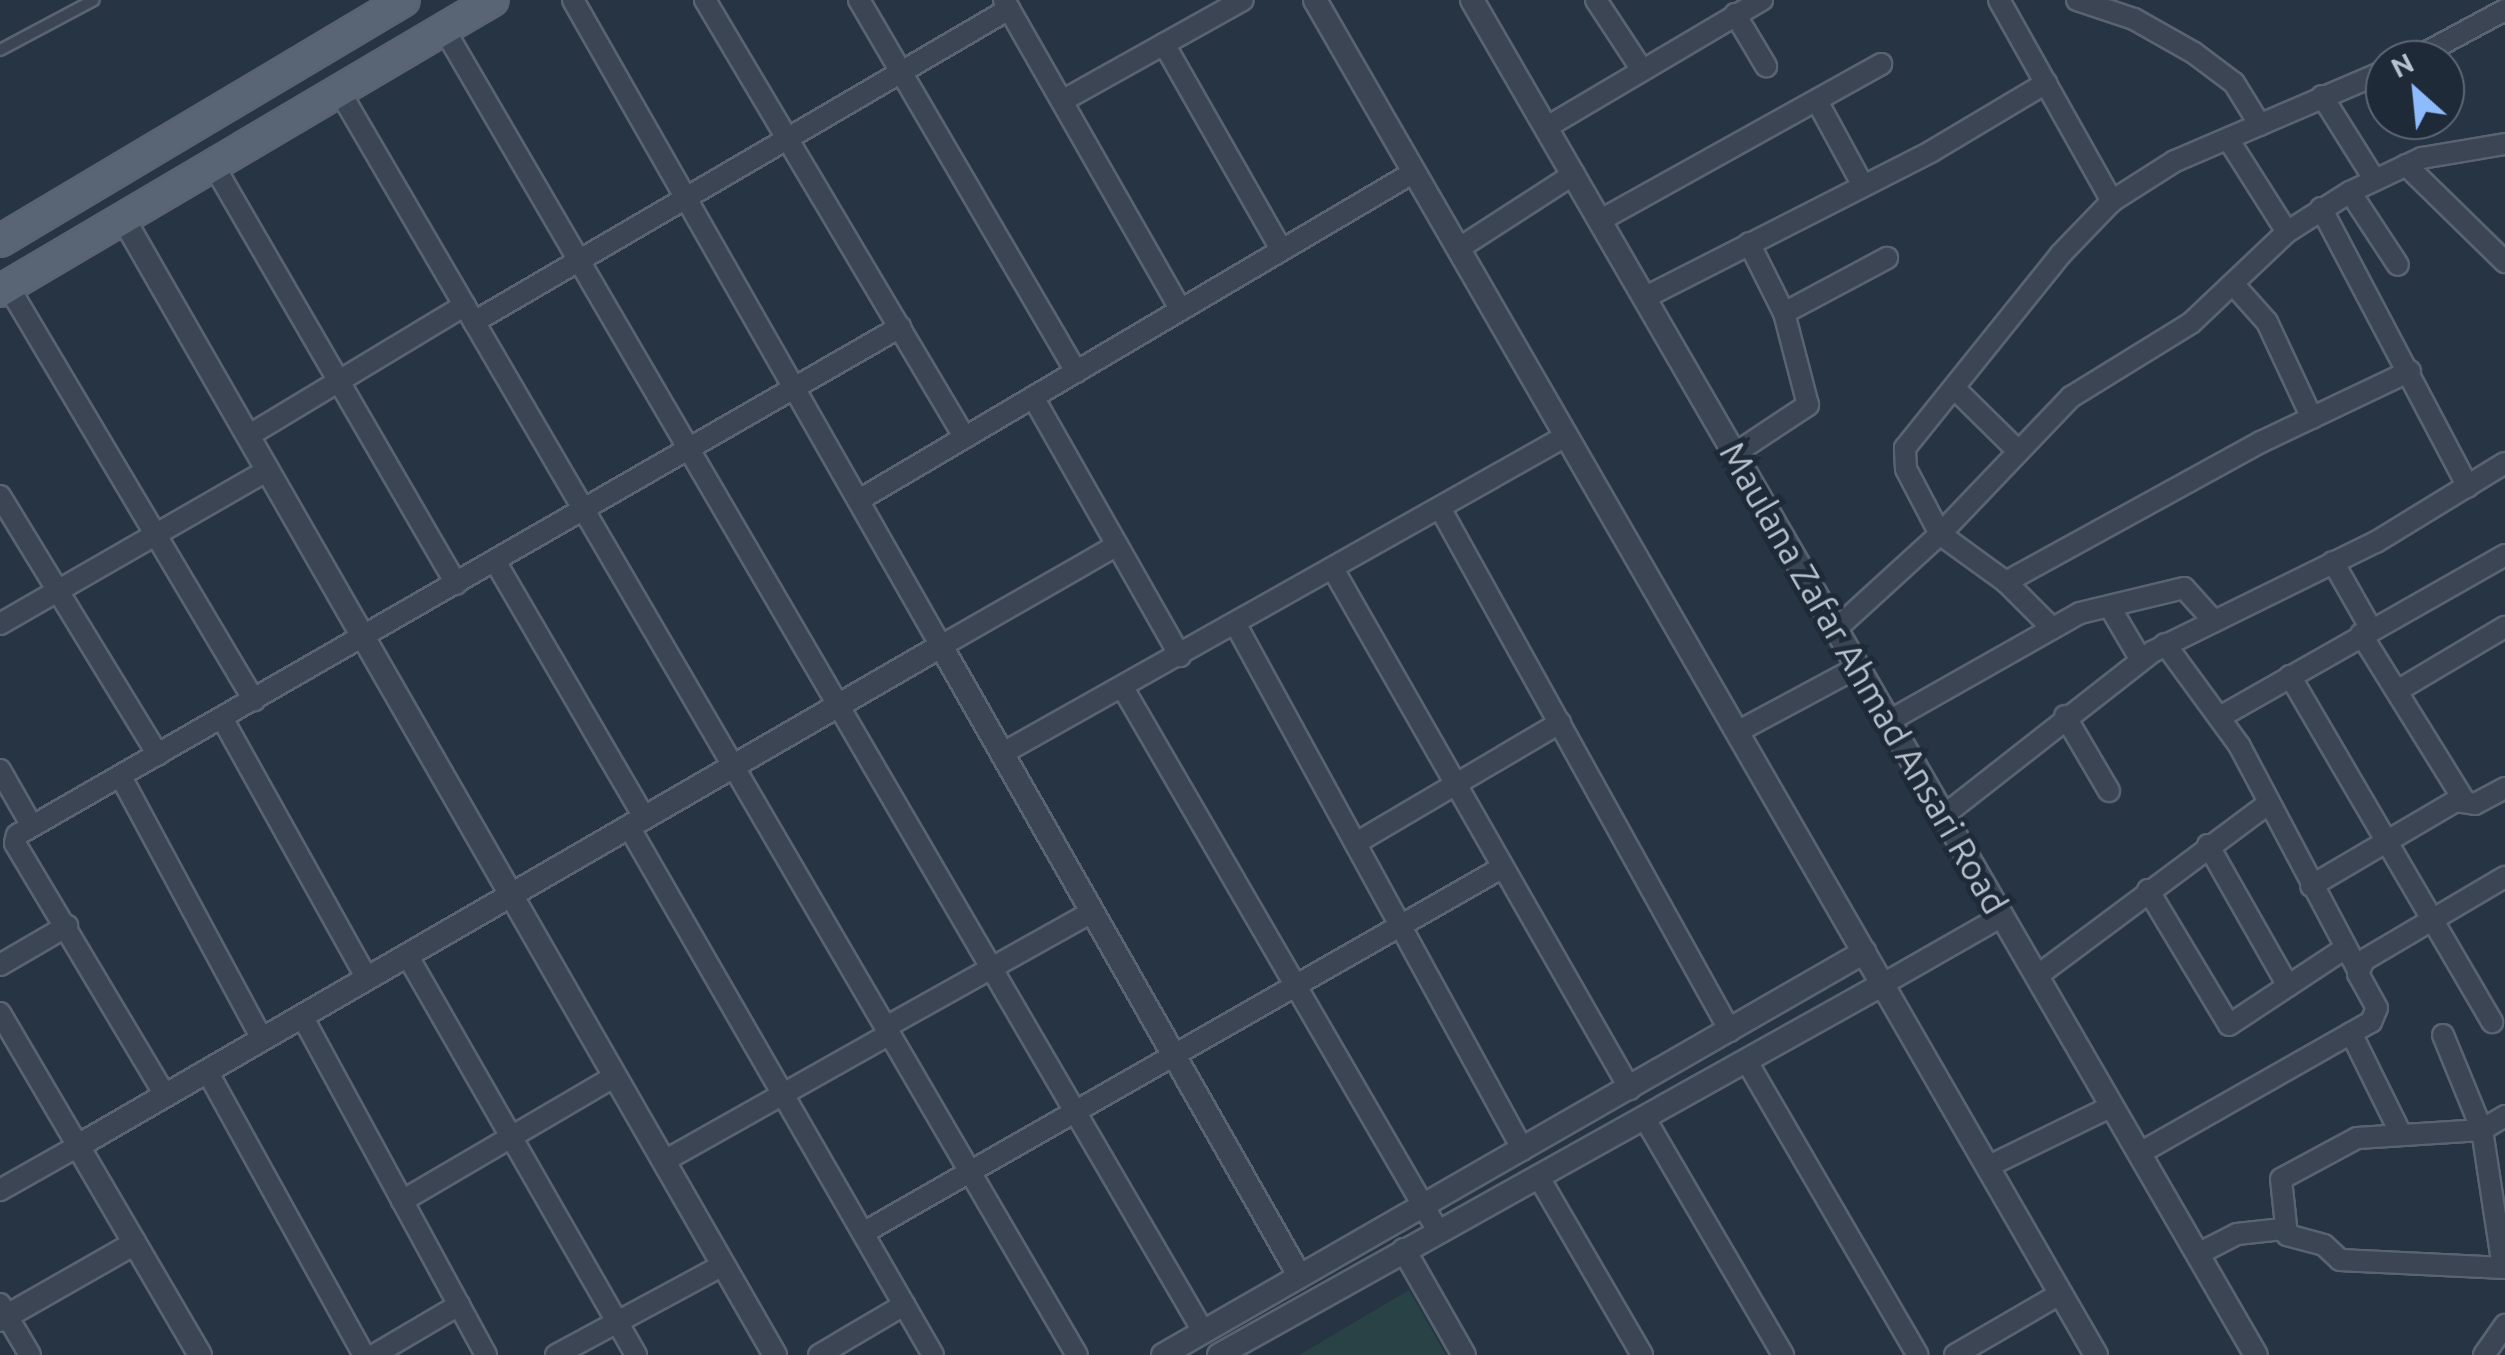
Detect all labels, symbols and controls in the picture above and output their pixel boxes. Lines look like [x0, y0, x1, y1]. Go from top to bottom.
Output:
north arrow [2365, 40, 2465, 140]
text: N [2386, 46, 2418, 83]
street label: Maulana Zafar Ahmad Ansari Road [1711, 435, 2017, 921]

